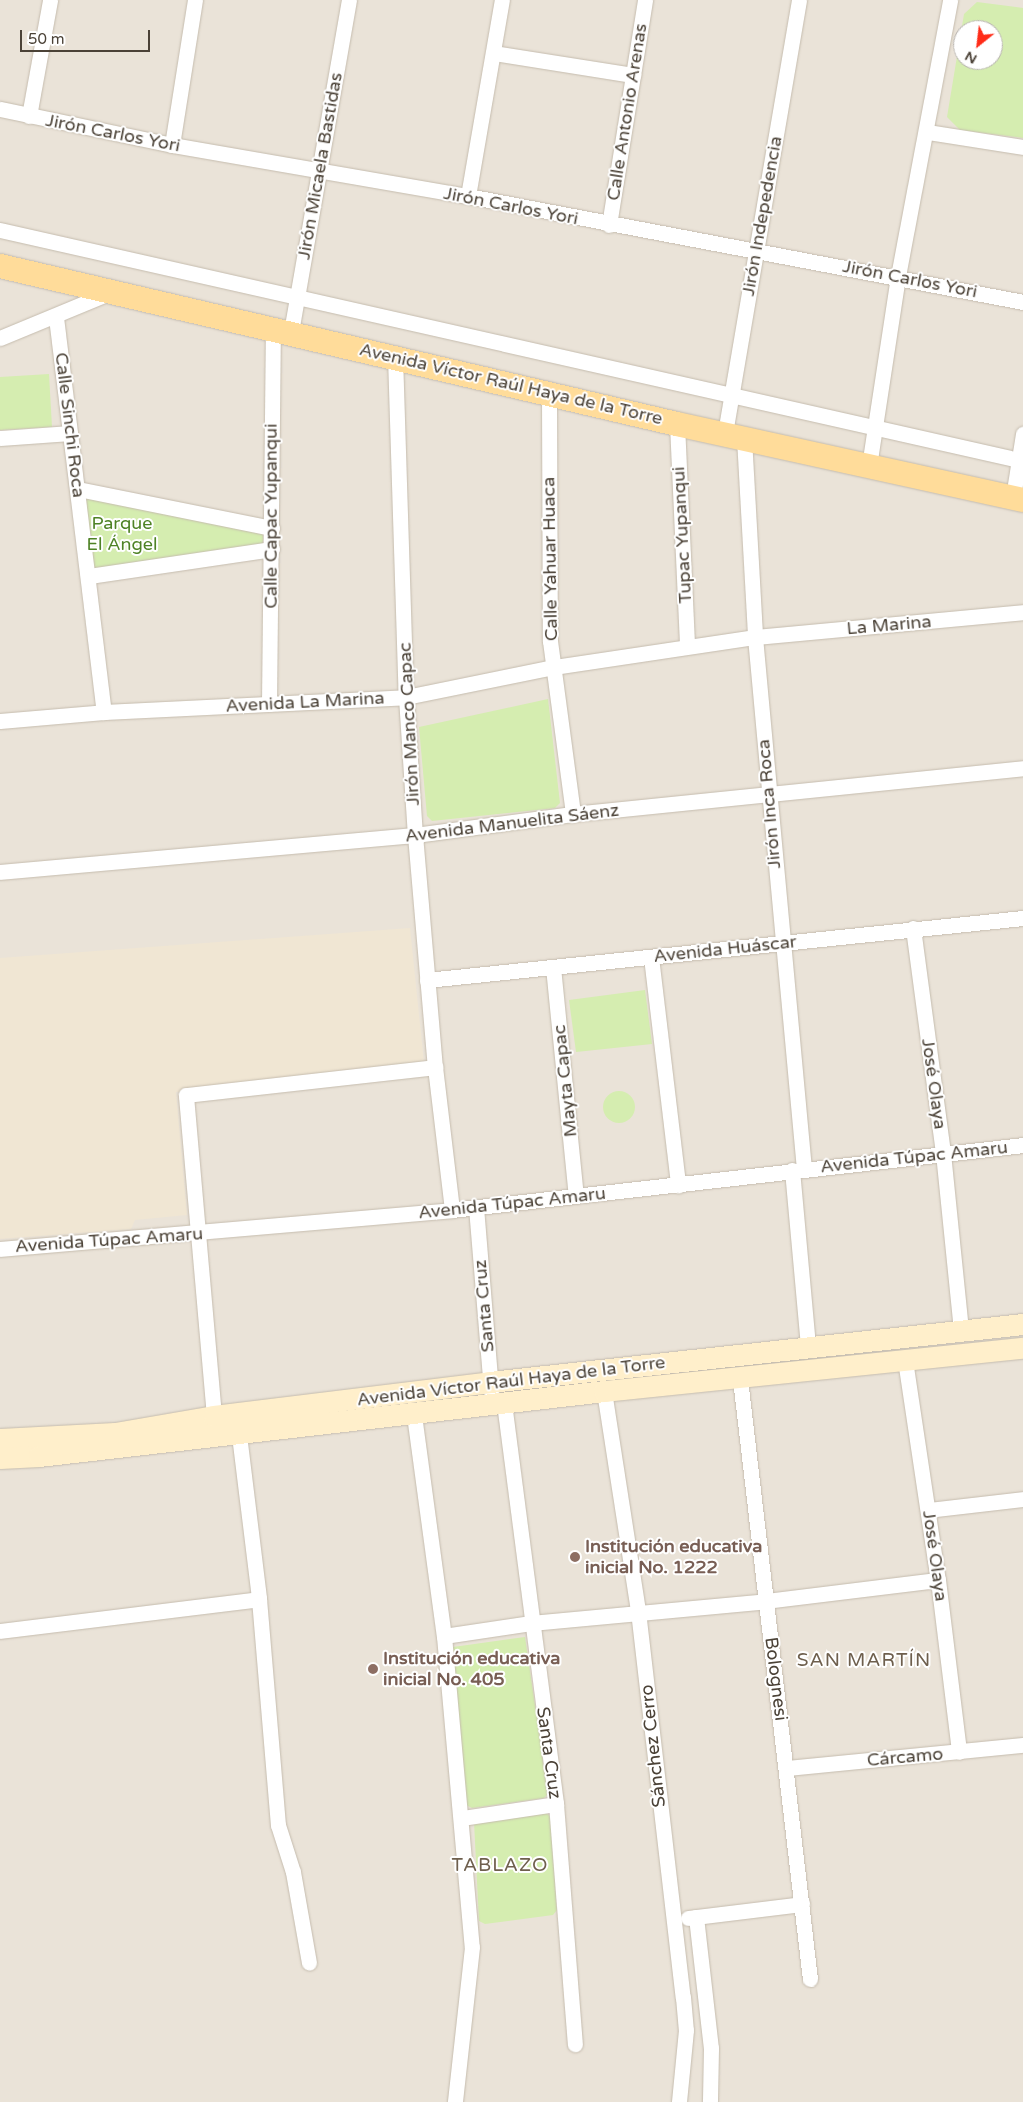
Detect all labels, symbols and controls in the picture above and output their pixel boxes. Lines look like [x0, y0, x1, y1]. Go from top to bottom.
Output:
scale bar [22, 20, 152, 52]
north arrow [953, 20, 1003, 70]
street label: Calle Antonio Arenas [602, 22, 652, 202]
text: 50 m [28, 30, 65, 48]
text: N [962, 48, 980, 68]
street label: Jirón Micaela Bastidas [293, 71, 347, 261]
street label: Jirón Carlos Yori [44, 109, 182, 157]
street label: Jirón Indepedencia [737, 134, 787, 298]
street label: Jirón Carlos Yori [442, 182, 580, 230]
street label: Jirón Carlos Yori [841, 255, 979, 303]
street label: Avenida Víctor Raúl Haya de la Torre [357, 339, 665, 429]
street label: Calle Sinchi Roca [50, 351, 90, 499]
street label: Calle Capac Yupanqui [260, 423, 282, 609]
street label: Tupac Yupanqui [668, 466, 696, 604]
street label: Calle Yahuar Huaca [538, 477, 562, 641]
park label: Parque El Ángel [87, 513, 157, 556]
street label: La Marina [846, 611, 932, 639]
street label: Jirón Manco Capac [394, 642, 424, 806]
street label: Avenida La Marina [225, 687, 385, 717]
street label: Jirón Inca Roca [753, 738, 785, 870]
street label: Avenida Manuelita Sáenz [404, 799, 620, 847]
street label: Avenida Huáscar [652, 931, 798, 967]
street label: Mayta Capac [548, 1024, 582, 1138]
street label: José Olaya [917, 1037, 951, 1131]
street label: Avenida Túpac Amaru [819, 1136, 1009, 1178]
street label: Avenida Túpac Amaru [417, 1182, 607, 1224]
street label: Avenida Túpac Amaru [14, 1223, 204, 1257]
street label: Santa Cruz [469, 1259, 499, 1353]
street label: Avenida Víctor Raúl Haya de la Torre [356, 1351, 666, 1411]
street label: José Olaya [918, 1509, 952, 1603]
place label: Institución educativa inicial No. 1222 [585, 1536, 762, 1578]
marker: Institución educativa inicial No. 1222 [569, 1551, 581, 1563]
street label: Bolognesi [760, 1636, 792, 1722]
place label: Institución educativa inicial No. 405 [383, 1648, 560, 1690]
district label: SAN MARTÍN [796, 1650, 932, 1672]
marker: Institución educativa inicial No. 405 [367, 1663, 379, 1675]
street label: Sánchez Cerro [636, 1683, 670, 1809]
street label: Santa Cruz [532, 1706, 566, 1800]
street label: Cárcamo [866, 1743, 944, 1771]
district label: TABLAZO [451, 1855, 549, 1877]

